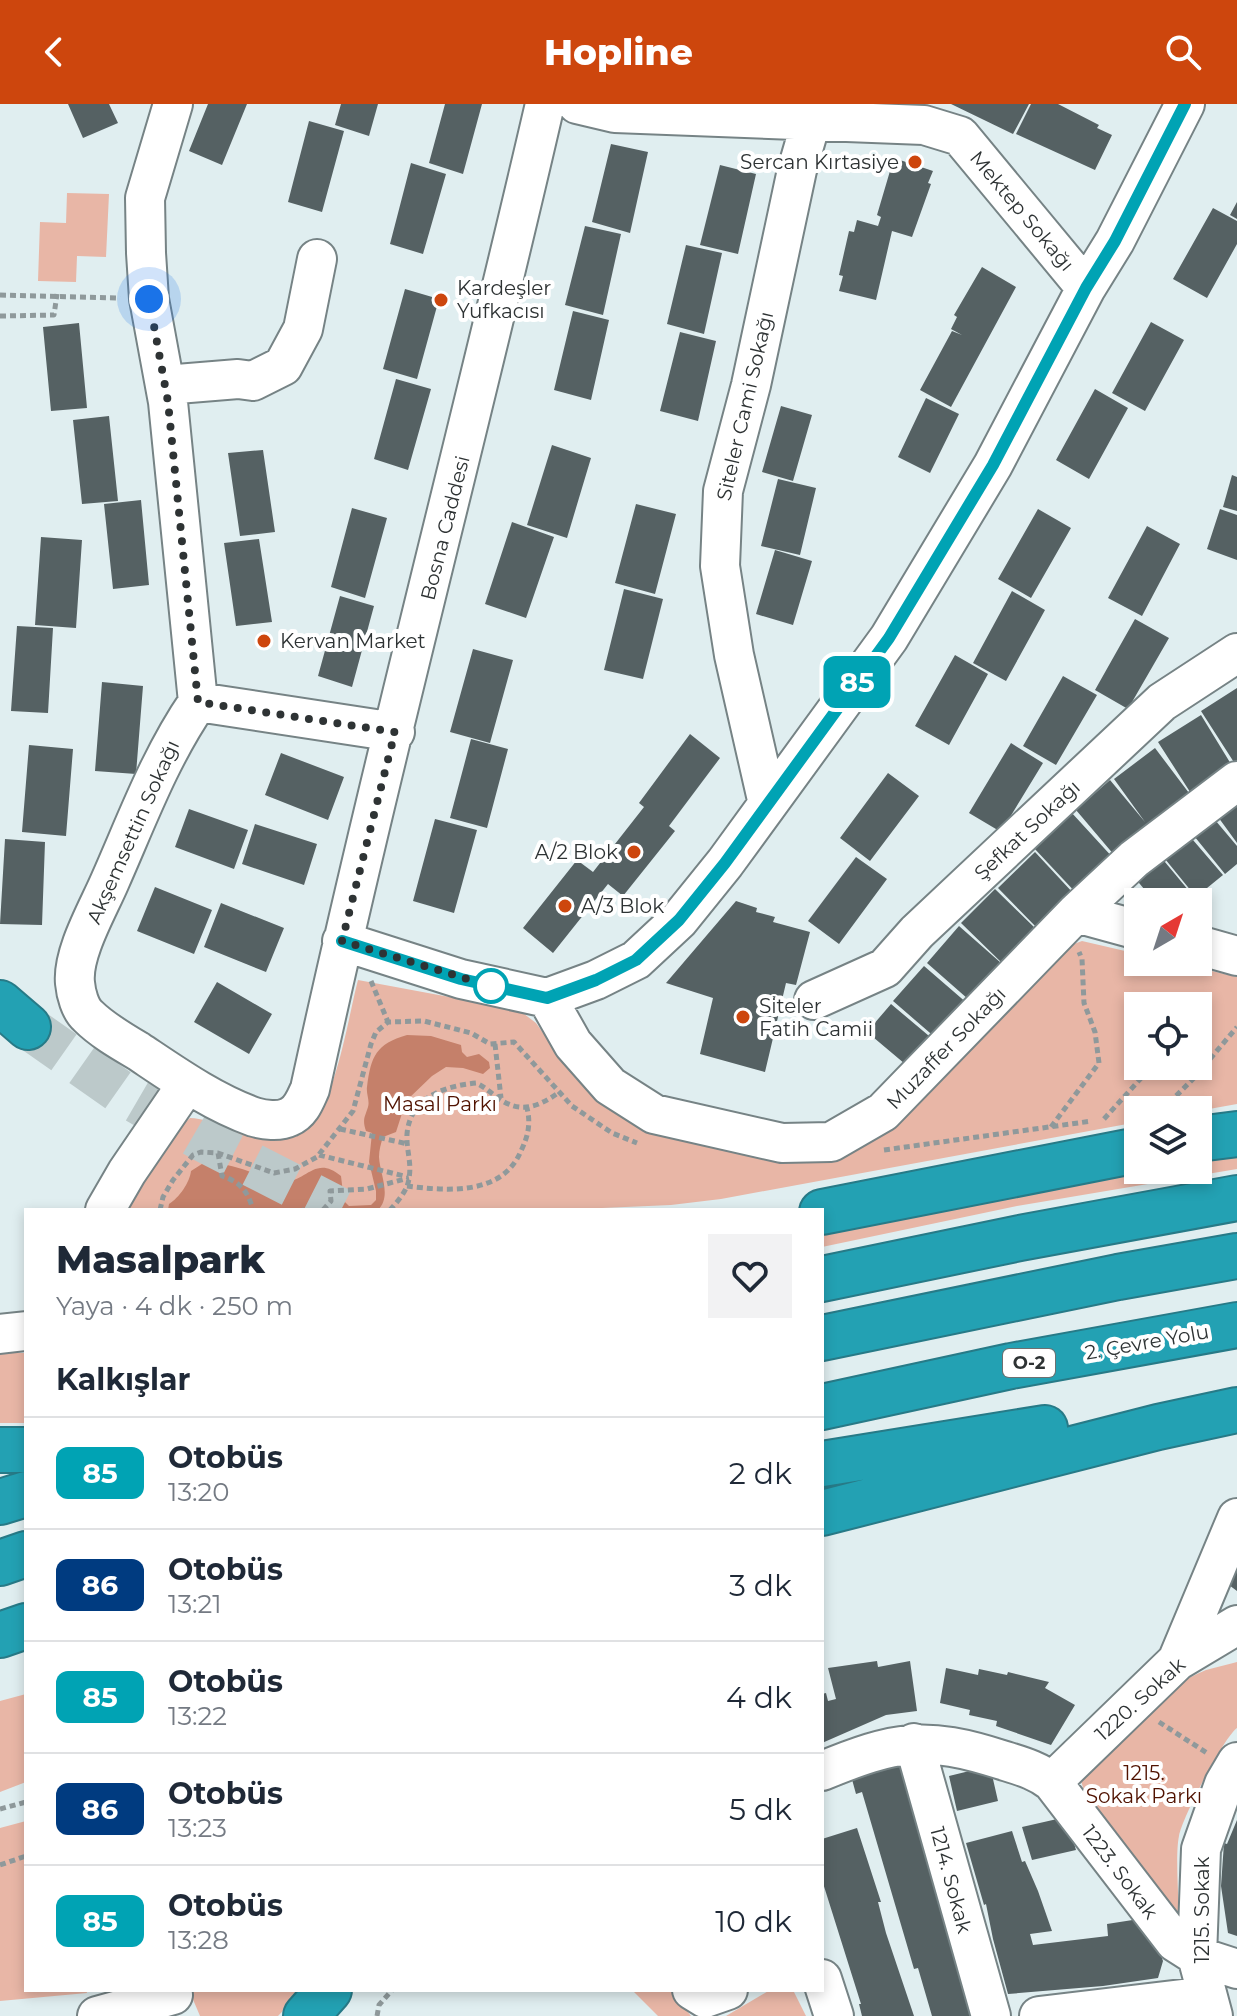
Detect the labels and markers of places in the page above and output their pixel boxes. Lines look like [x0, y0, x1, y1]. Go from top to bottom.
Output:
place label: Sercan Kırtasiye [740, 150, 899, 174]
marker: Sercan Kırtasiye [906, 153, 924, 171]
place label: Kardeşler Yufkacısı [457, 276, 551, 323]
marker: Kardeşler Yufkacısı [432, 291, 450, 309]
place label: Kervan Market [280, 629, 426, 653]
marker: Kervan Market [255, 632, 273, 650]
place label: A/2 Blok [535, 840, 618, 864]
marker: A/2 Blok [625, 843, 643, 861]
place label: A/3 Blok [581, 894, 664, 918]
marker: A/3 Blok [556, 897, 574, 915]
unlabelled marker [474, 969, 508, 1003]
place label: Siteler Fatih Camii [759, 994, 873, 1041]
marker: Siteler Fatih Camii [734, 1008, 752, 1026]

